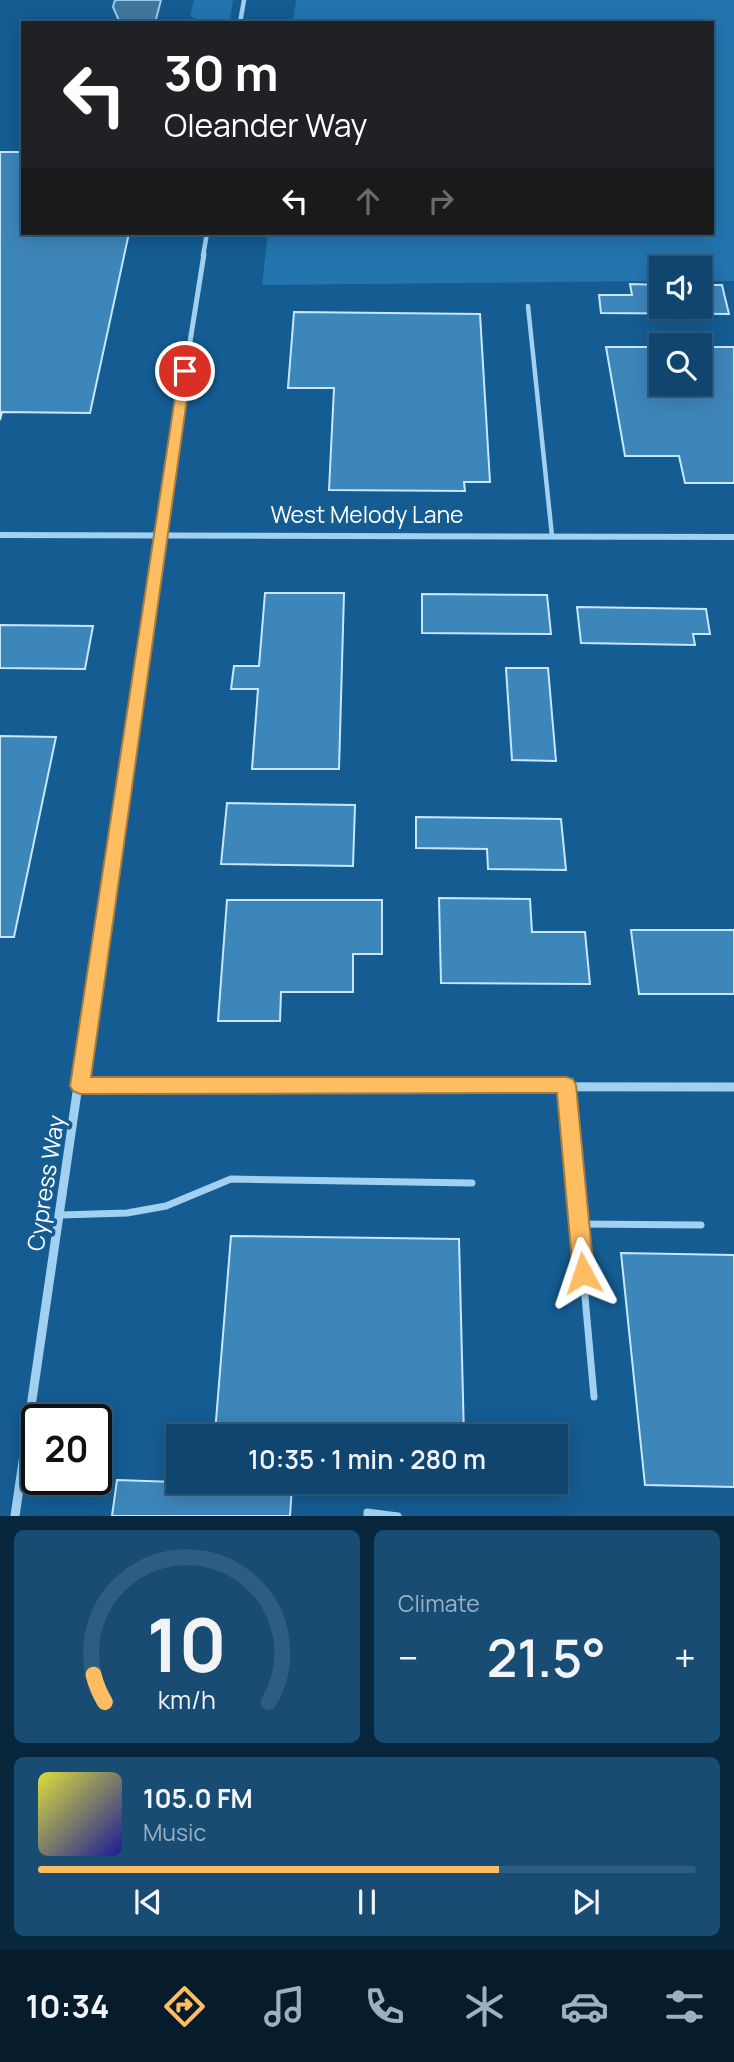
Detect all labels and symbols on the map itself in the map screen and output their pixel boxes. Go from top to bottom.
pin [155,341,215,401]
street label: West Melody Lane [270,498,464,530]
street label: Cypress Way [18,1113,72,1253]
position arrow [546,1236,620,1310]
speed limit sign: 20 [21,1404,112,1495]

